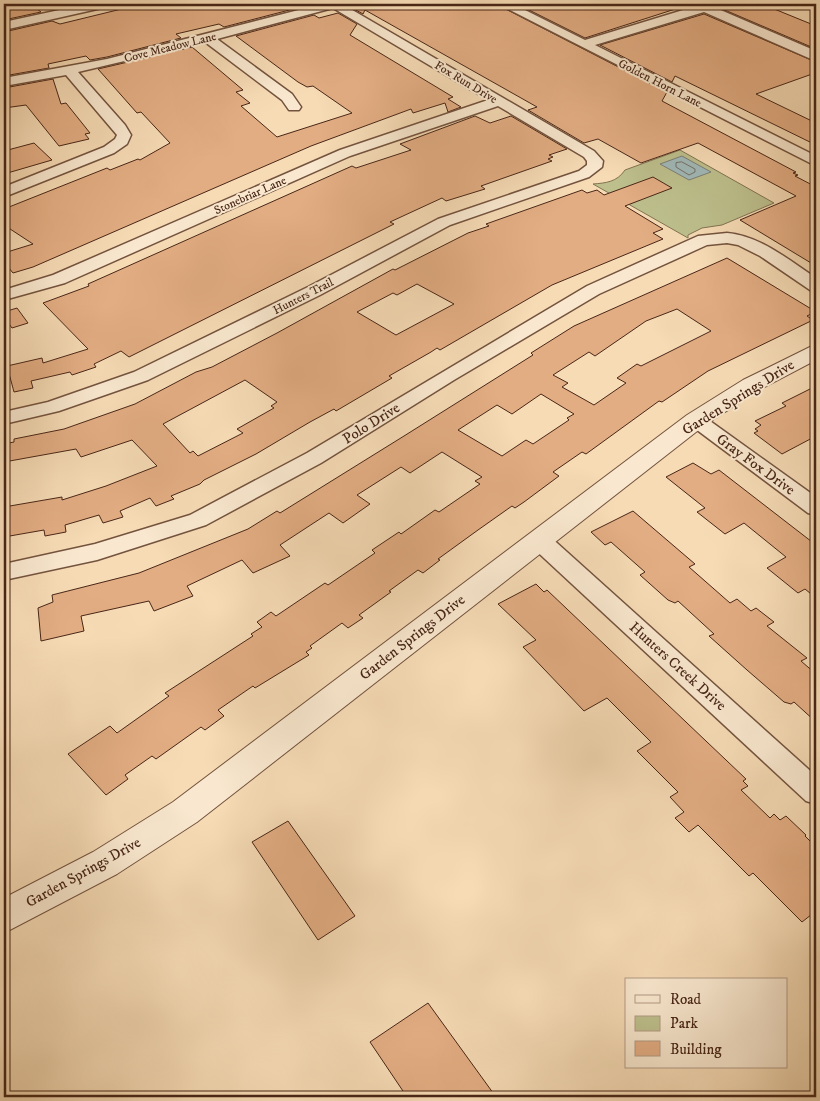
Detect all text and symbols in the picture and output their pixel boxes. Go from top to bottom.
street label: Cove Meadow Lane [122,29,218,66]
street label: Golden Horn Lane [616,56,704,111]
street label: Fox Run Drive [432,58,500,107]
street label: Stonebriar Lane [212,173,289,218]
street label: Hunters Trail [270,275,336,318]
street label: Garden Springs Drive [679,355,798,440]
street label: Polo Drive [339,398,403,448]
street label: Gray Fox Drive [713,429,799,499]
street label: Garden Springs Drive [356,590,469,684]
street label: Hunters Creek Drive [625,618,730,715]
street label: Garden Springs Drive [22,833,144,912]
legend [625,978,788,1068]
text: Road [670,990,702,1009]
text: Park [670,1014,699,1033]
text: Building [670,1040,722,1059]

